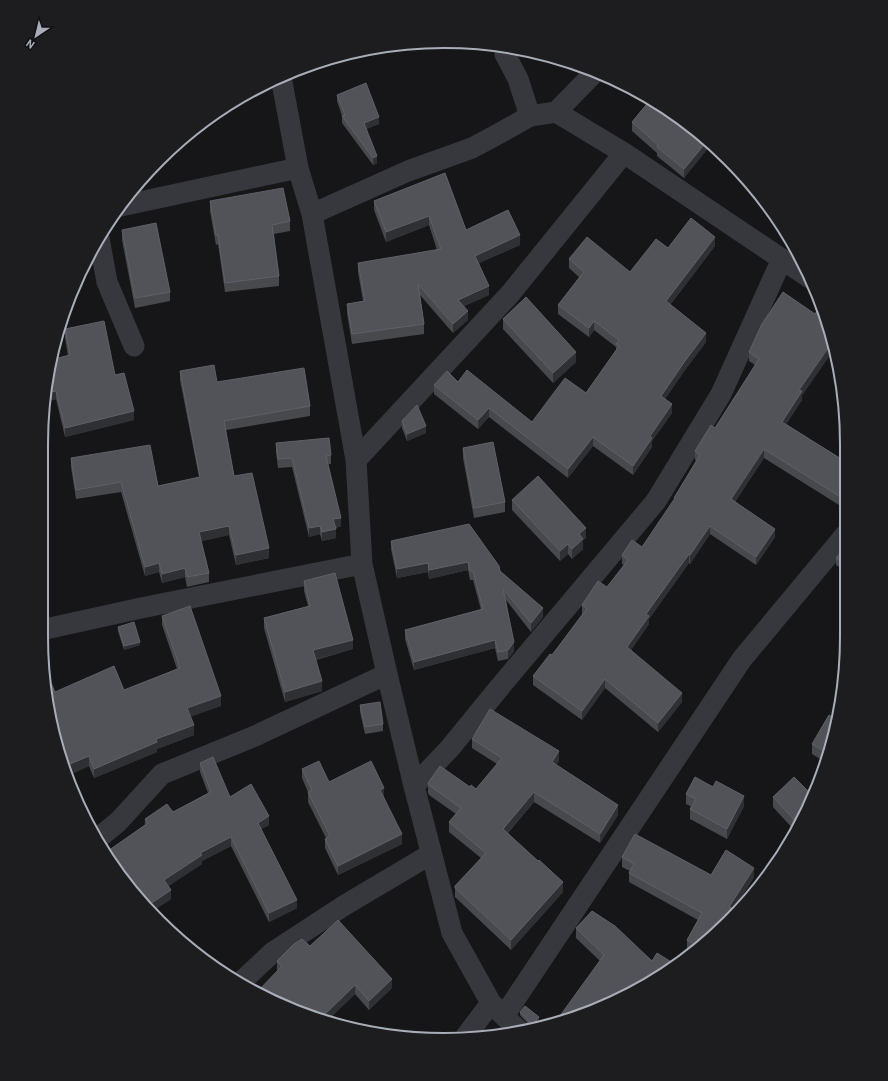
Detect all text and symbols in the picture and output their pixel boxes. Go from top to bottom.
north arrow [16,16,56,56]
text: N [23,37,37,52]

